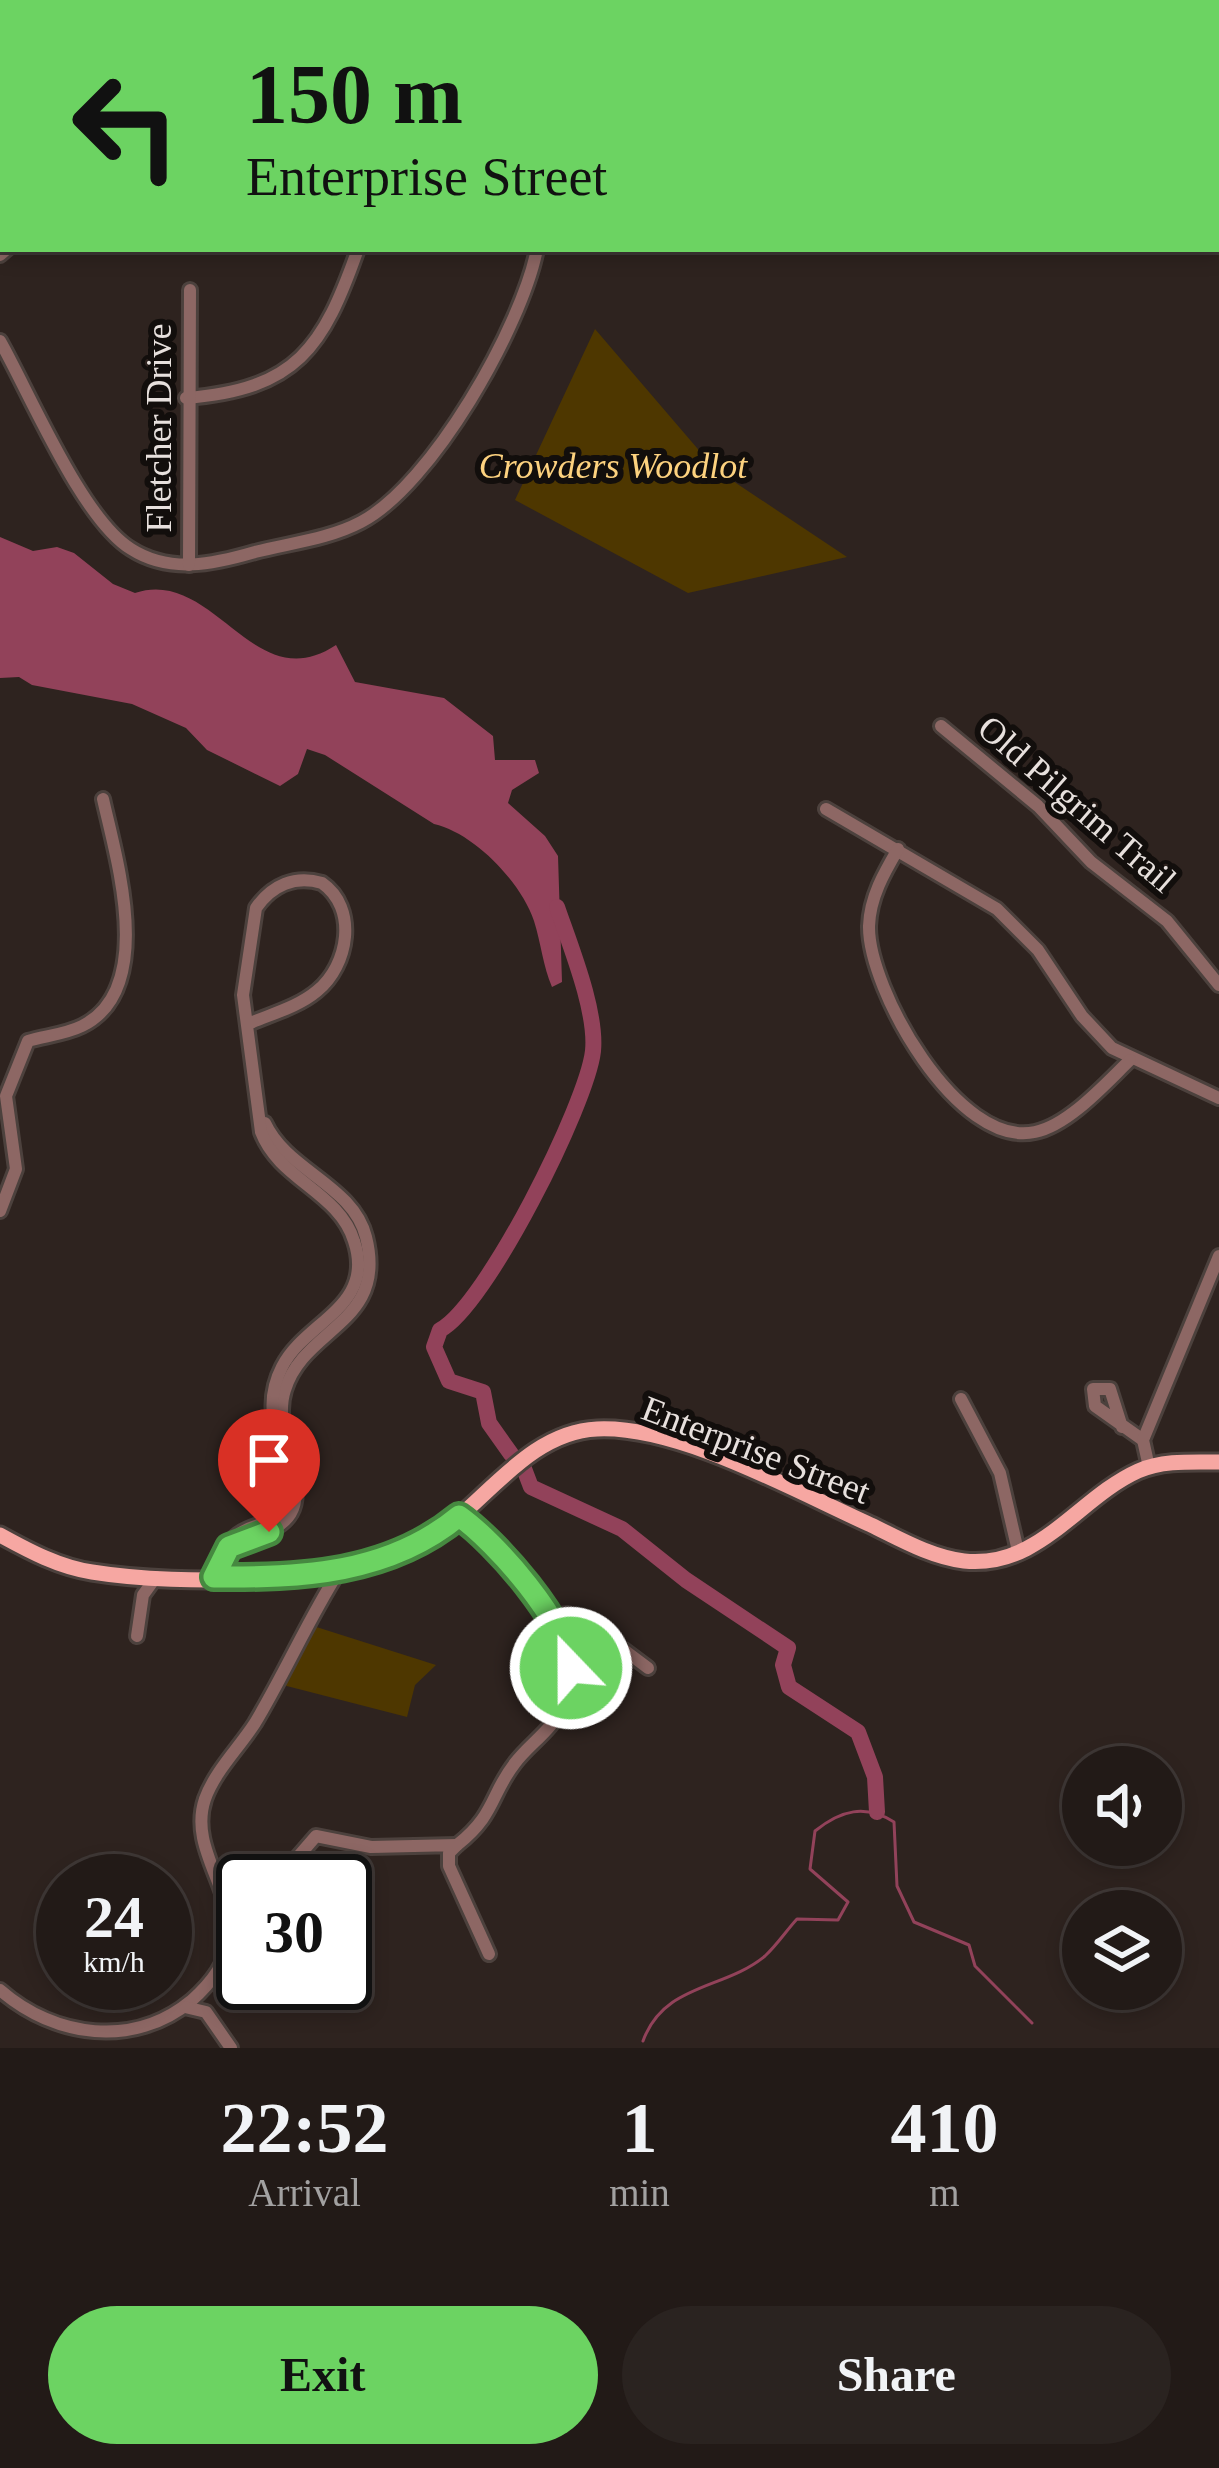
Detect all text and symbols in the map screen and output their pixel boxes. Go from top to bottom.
icon: left [48,48,204,204]
text: 150 m [246,48,463,141]
text: Enterprise Street [246,147,607,207]
street label: Fletcher Drive [139,324,179,532]
park label: Crowders Woodlot [479,446,748,486]
street label: Old Pilgrim Trail [970,708,1184,900]
street label: Enterprise Street [636,1388,876,1512]
pin [218,1409,320,1532]
icon: arrive [236,1427,302,1493]
position arrow [508,1605,634,1731]
map controls [1062,1746,1182,2010]
button: sound [1062,1746,1182,1866]
speed limit sign: 30 [216,1854,372,2010]
text: 24 [84,1884,144,1950]
button: layers [1062,1890,1182,2010]
text: km/h [83,1945,145,1978]
text: 22:52 [221,2088,389,2168]
text: 1 [621,2088,657,2168]
text: 410 [890,2088,998,2168]
text: Arrival [248,2171,361,2214]
text: min [609,2171,670,2214]
text: m [929,2171,960,2214]
button: Exit [48,2306,598,2444]
button: Share [622,2306,1171,2444]

